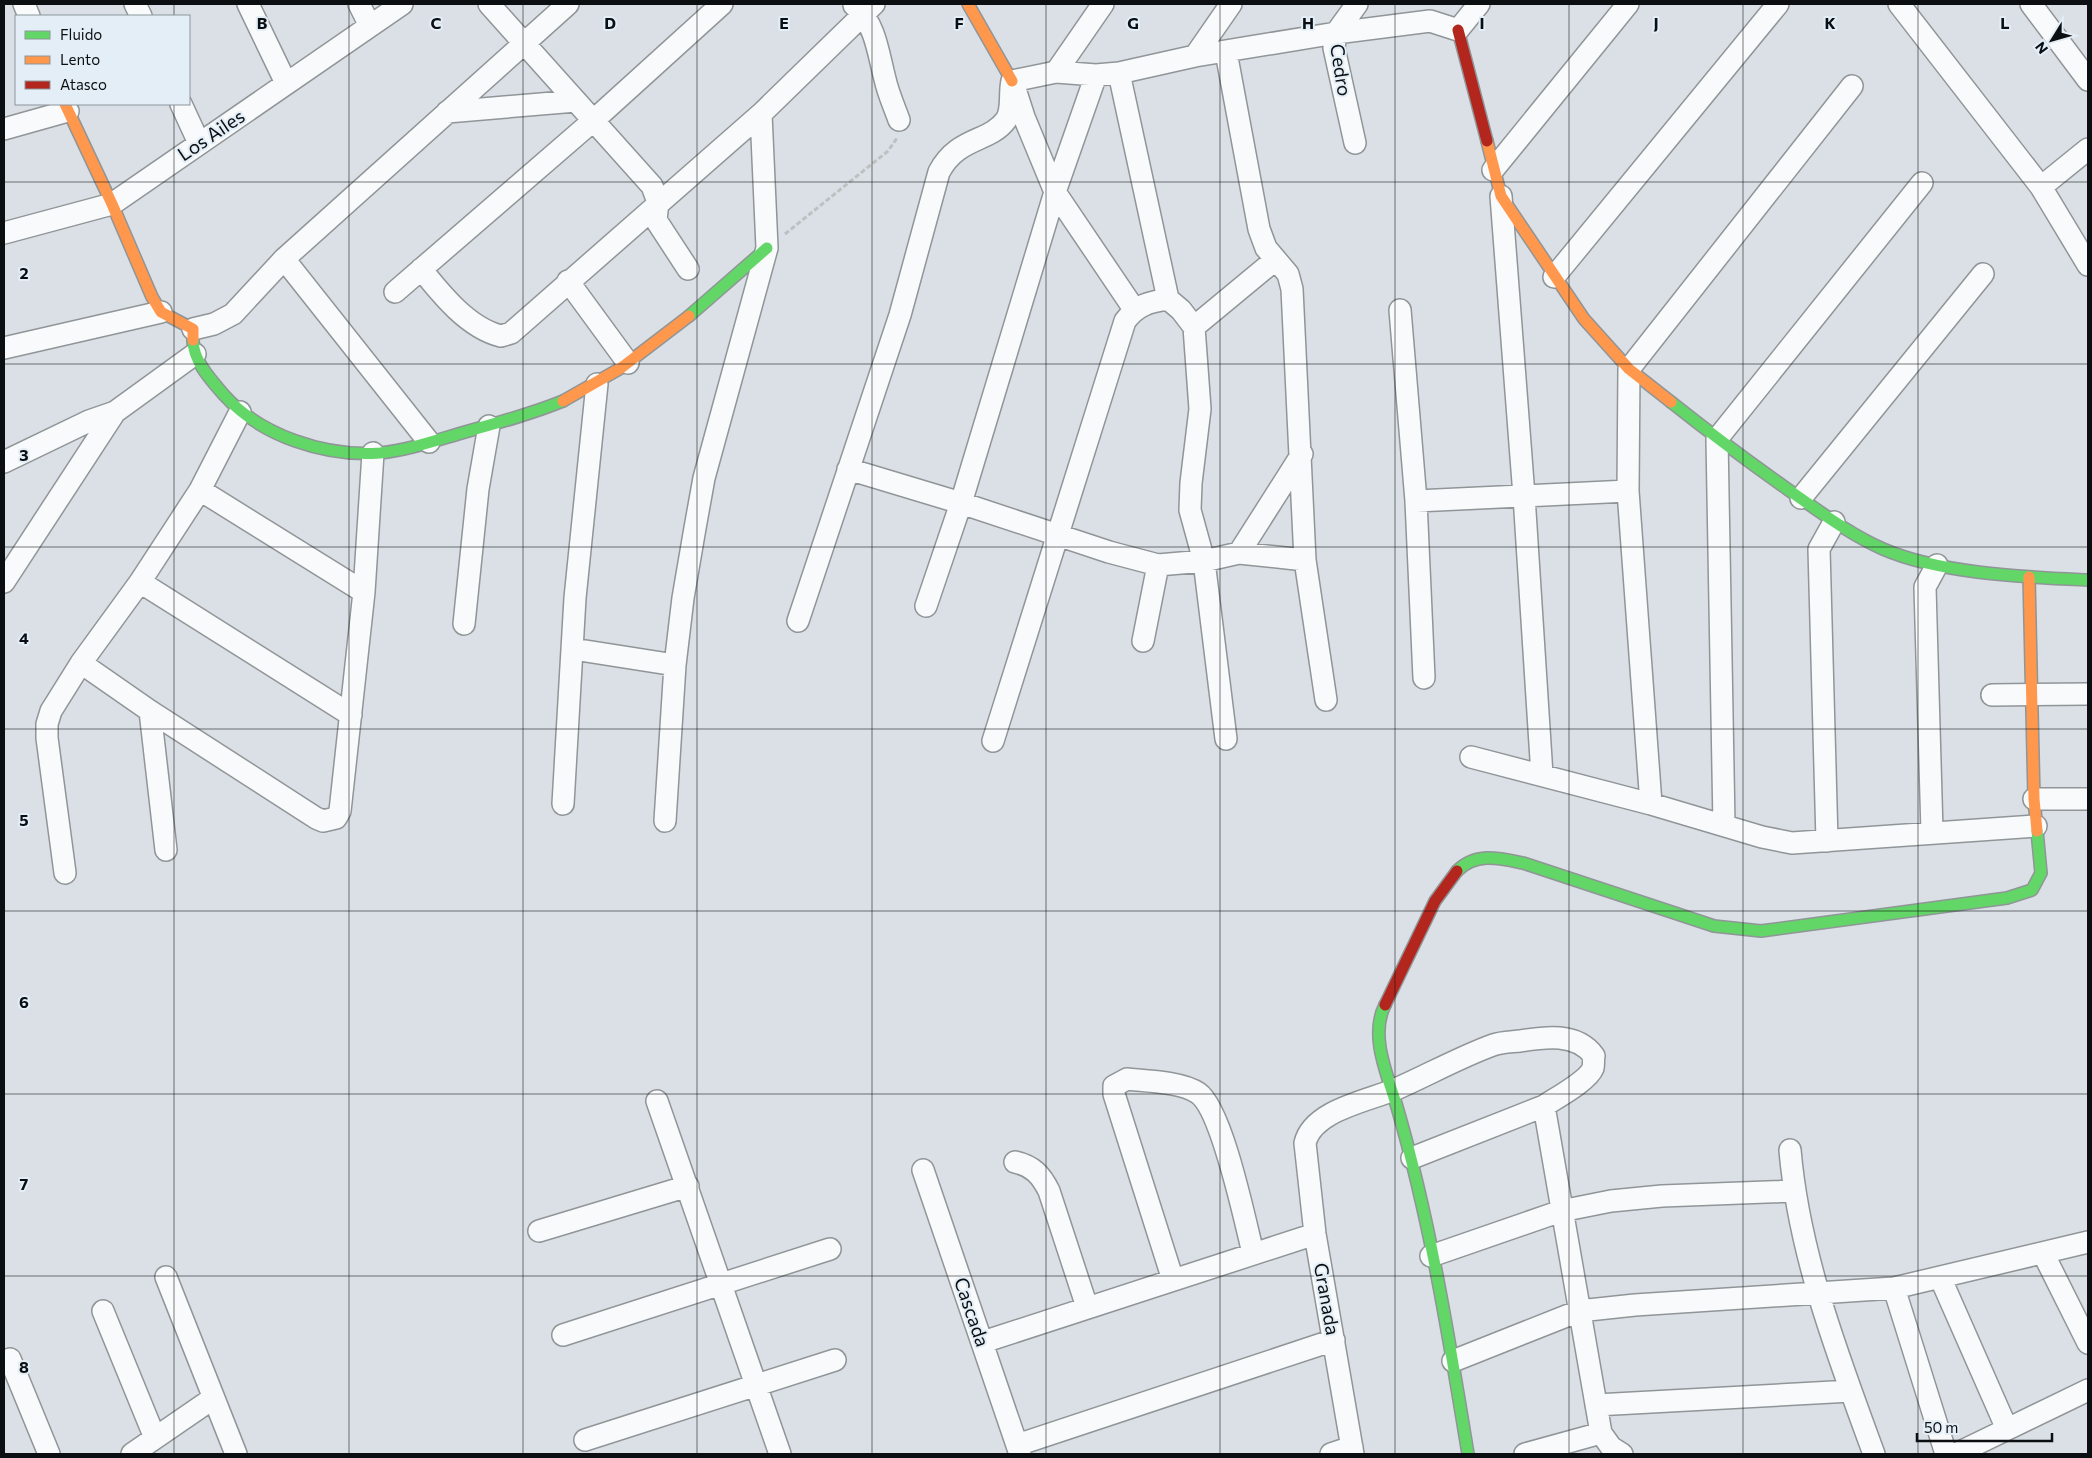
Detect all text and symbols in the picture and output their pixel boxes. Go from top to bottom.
text: B [257,13,268,32]
text: C [431,13,442,32]
text: D [604,13,616,32]
text: E [779,13,789,32]
text: F [954,13,964,32]
text: G [1127,13,1139,32]
text: H [1302,13,1314,32]
text: I [1479,13,1485,32]
text: J [1653,13,1659,32]
text: K [1824,13,1836,32]
text: L [2000,13,2010,32]
legend [15,15,190,105]
north arrow [2027,15,2077,65]
text: Fluido [60,25,102,43]
text: N [2031,39,2051,57]
street label: Cedro [1326,42,1357,98]
text: Lento [60,50,100,68]
text: Atasco [60,75,107,93]
street label: Los Ailes [173,104,249,165]
text: 2 [19,263,29,282]
text: 3 [19,445,29,464]
text: 4 [19,628,29,647]
text: 5 [19,810,29,829]
text: 6 [19,992,29,1011]
text: 7 [20,1174,29,1193]
street label: Granada [1310,1261,1345,1337]
street label: Cascada [950,1274,995,1350]
text: 8 [19,1357,29,1376]
scale bar [1917,1410,2052,1442]
text: 50 m [1924,1418,1958,1436]

